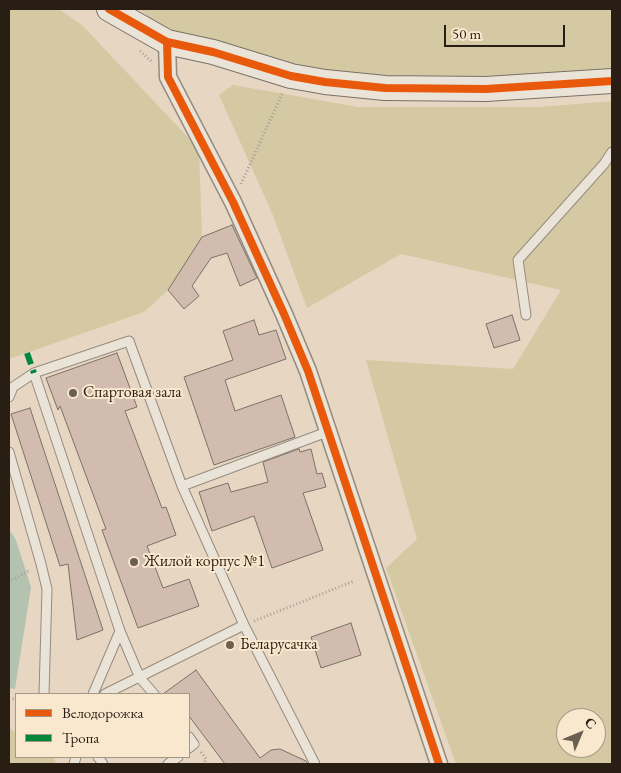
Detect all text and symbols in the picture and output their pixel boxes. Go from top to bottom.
scale bar [446,15,567,47]
text: 50 m [452,24,481,43]
place label: Спартовая зала [83,383,182,403]
marker: Спартовая зала [67,387,79,399]
place label: Жилой корпус №1 [144,552,265,572]
marker: Жилой корпус №1 [128,556,140,568]
place label: Беларусачка [240,635,318,655]
marker: Беларусачка [224,639,236,651]
legend [15,693,190,758]
text: Велодорожка [62,703,143,722]
north arrow [556,708,606,758]
text: С [581,713,601,733]
text: Тропа [62,728,99,747]

